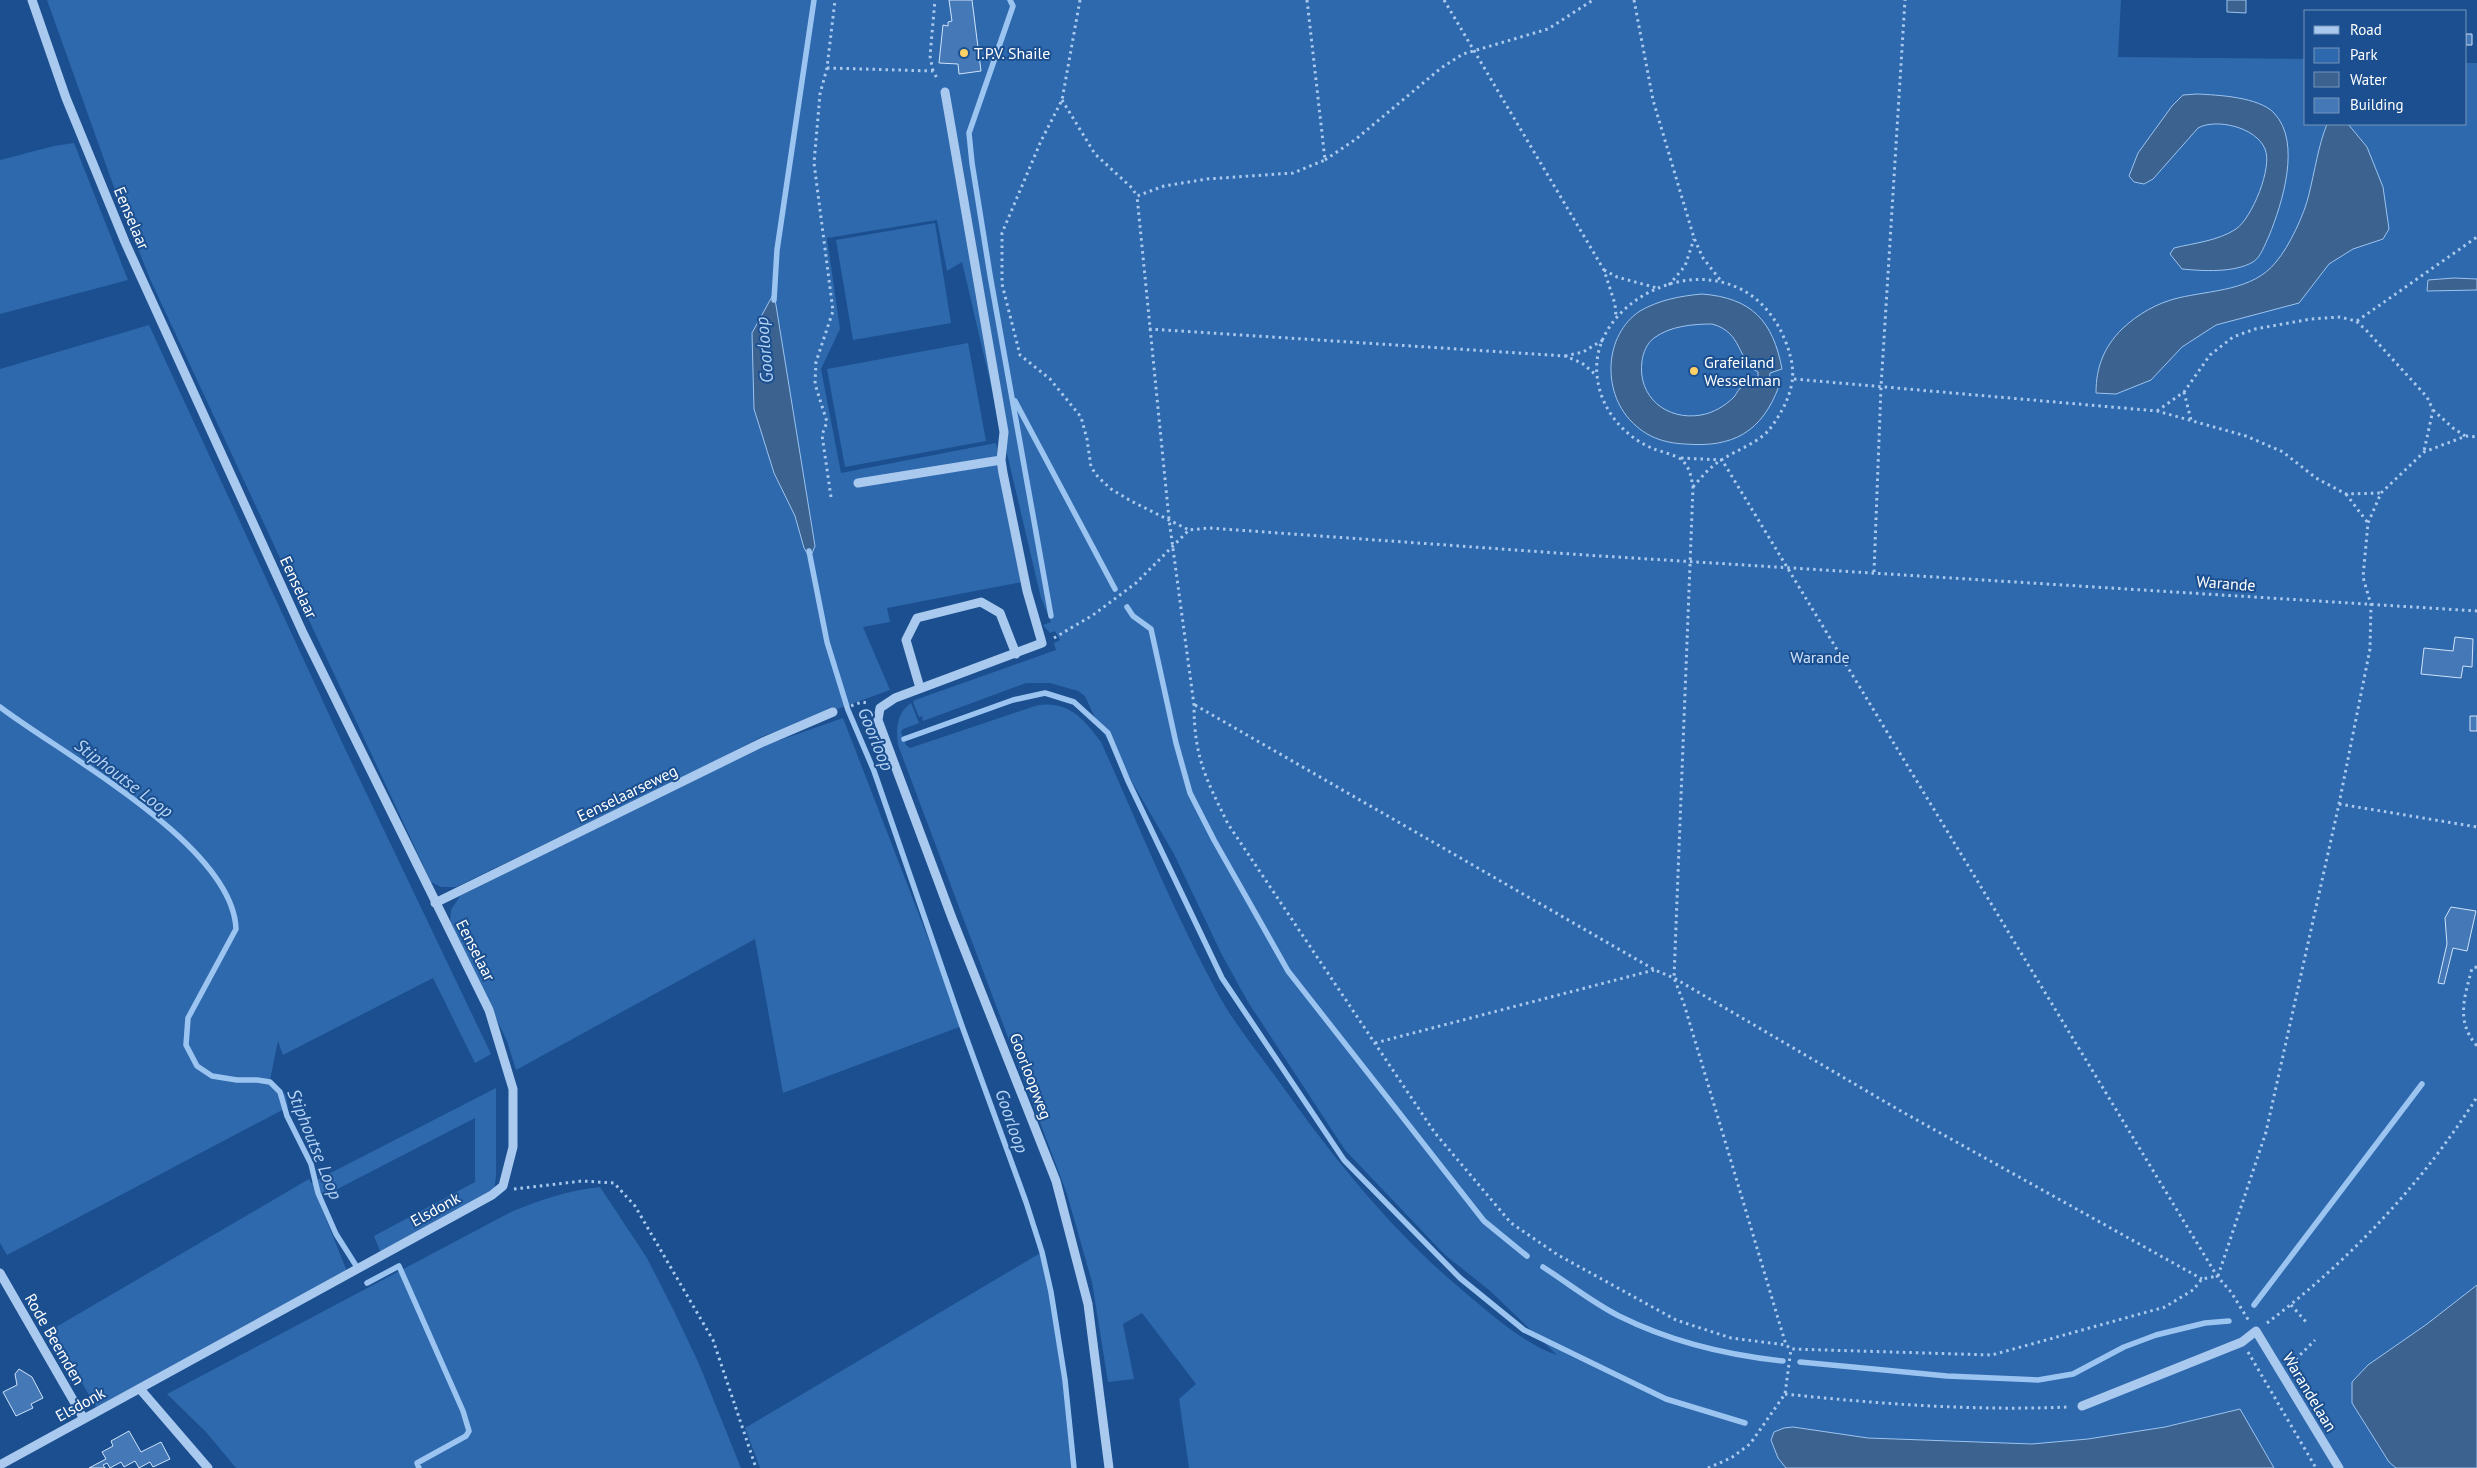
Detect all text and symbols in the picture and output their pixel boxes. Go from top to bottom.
legend [2304,10,2467,125]
text: Road [2350,20,2382,39]
place label: T.P.V. Shaile [974,43,1050,63]
text: Park [2350,45,2378,64]
marker: T.P.V. Shaile [958,47,970,59]
text: Water [2350,70,2387,89]
text: Building [2350,95,2404,114]
street label: Eenselaar [110,184,154,253]
water label: Goorloop [750,316,778,384]
place label: Grafeiland Wesselman [1704,352,1781,390]
marker: Grafeiland Wesselman [1688,365,1700,377]
street label: Eenselaar [276,553,322,622]
street label: Warande [2196,571,2256,595]
park label: Warande [1790,647,1850,667]
water label: Goorloop [853,704,899,774]
water label: Stiphoutse Loop [70,733,178,823]
street label: Eenselaarseweg [574,760,680,826]
street label: Eenselaar [452,916,500,985]
street label: Goorloopweg [1006,1030,1056,1122]
water label: Stiphoutse Loop [282,1085,348,1203]
water label: Goorloop [991,1086,1033,1156]
street label: Elsdonk [407,1187,464,1231]
street label: Rode Beemden [21,1290,89,1388]
street label: Warandelaan [2279,1349,2341,1435]
street label: Elsdonk [52,1382,109,1426]

